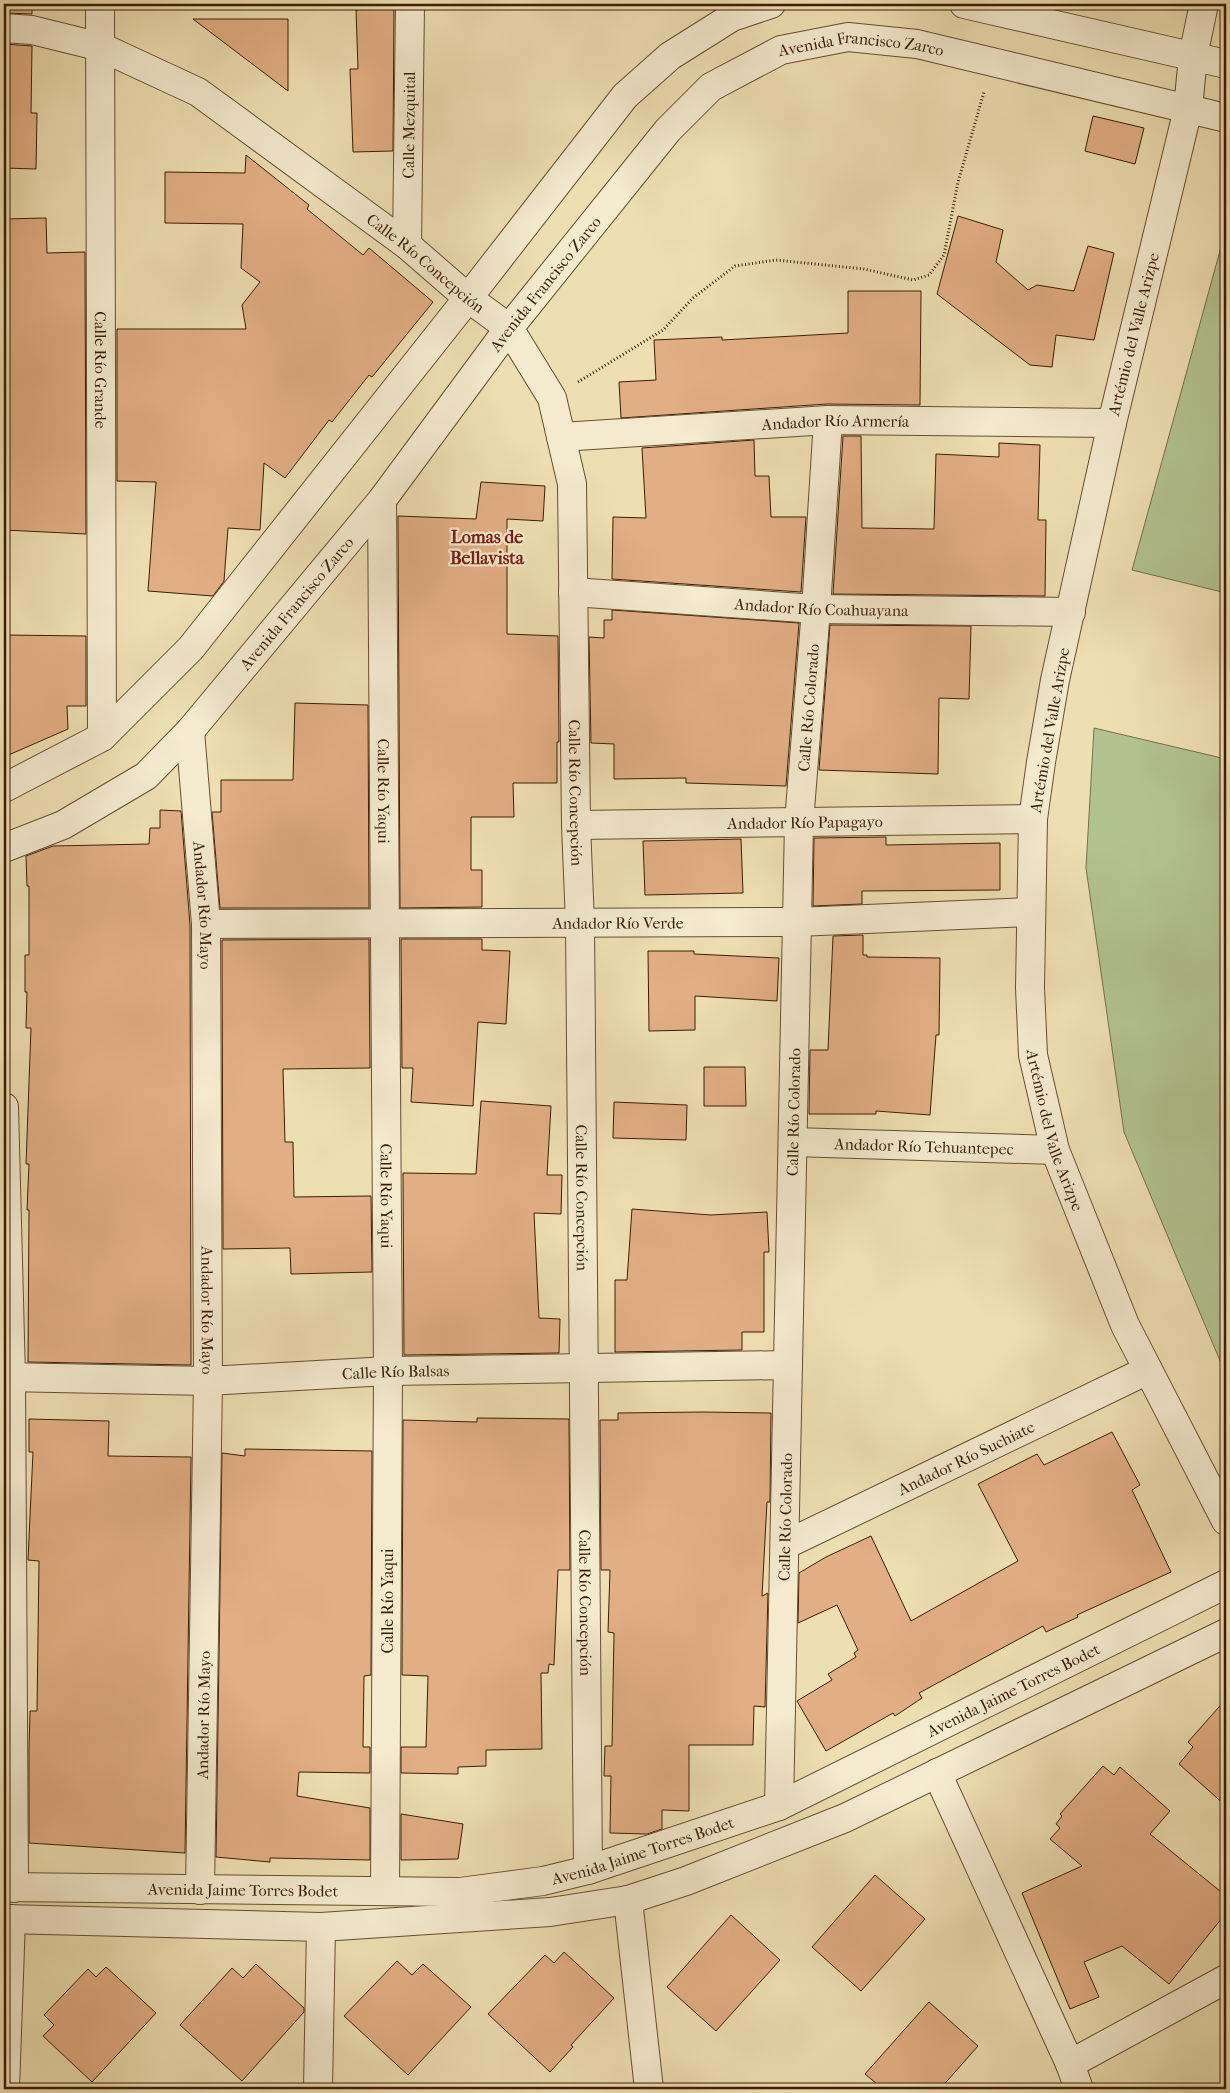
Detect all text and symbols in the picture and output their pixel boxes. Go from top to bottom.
street label: Avenida Francisco Zarco [776,28,946,60]
street label: Calle Mezquital [399,71,419,179]
street label: Calle Río Concepción [363,210,489,317]
street label: Avenida Francisco Zarco [485,212,605,356]
street label: Artémio del Valle Arizpe [1104,251,1163,419]
street label: Calle Río Grande [91,311,110,429]
street label: Andador Río Armería [760,411,910,434]
district label: Lomas de Bellavista [450,527,525,569]
street label: Avenida Francisco Zarco [235,533,358,675]
street label: Andador Río Coahuayana [733,594,909,620]
street label: Calle Río Colorado [794,643,823,772]
street label: Artémio del Valle Arizpe [1025,646,1073,815]
street label: Calle Río Concepción [565,719,587,867]
street label: Calle Río Yaqui [374,738,393,844]
street label: Andador Río Papagayo [726,812,883,833]
street label: Andador Río Mayo [189,840,215,970]
street label: Andador Río Verde [551,913,684,933]
street label: Calle Río Colorado [783,1048,804,1176]
street label: Artémio del Valle Arizpe [1023,1048,1087,1214]
street label: Calle Río Concepción [572,1124,592,1272]
street label: Andador Río Tehuantepec [833,1134,1014,1159]
street label: Calle Río Yaqui [376,1143,396,1249]
street label: Andador Río Mayo [197,1245,217,1375]
street label: Calle Río Balsas [341,1361,450,1384]
street label: Andador Río Suchiate [894,1417,1038,1500]
street label: Calle Río Colorado [775,1453,796,1581]
street label: Calle Río Concepción [575,1529,595,1677]
street label: Calle Río Yaqui [378,1548,397,1654]
street label: Avenida Jaime Torres Bodet [923,1639,1103,1741]
street label: Andador Río Mayo [193,1651,214,1780]
street label: Avenida Jaime Torres Bodet [549,1813,737,1889]
street label: Avenida Jaime Torres Bodet [147,1880,339,1901]

